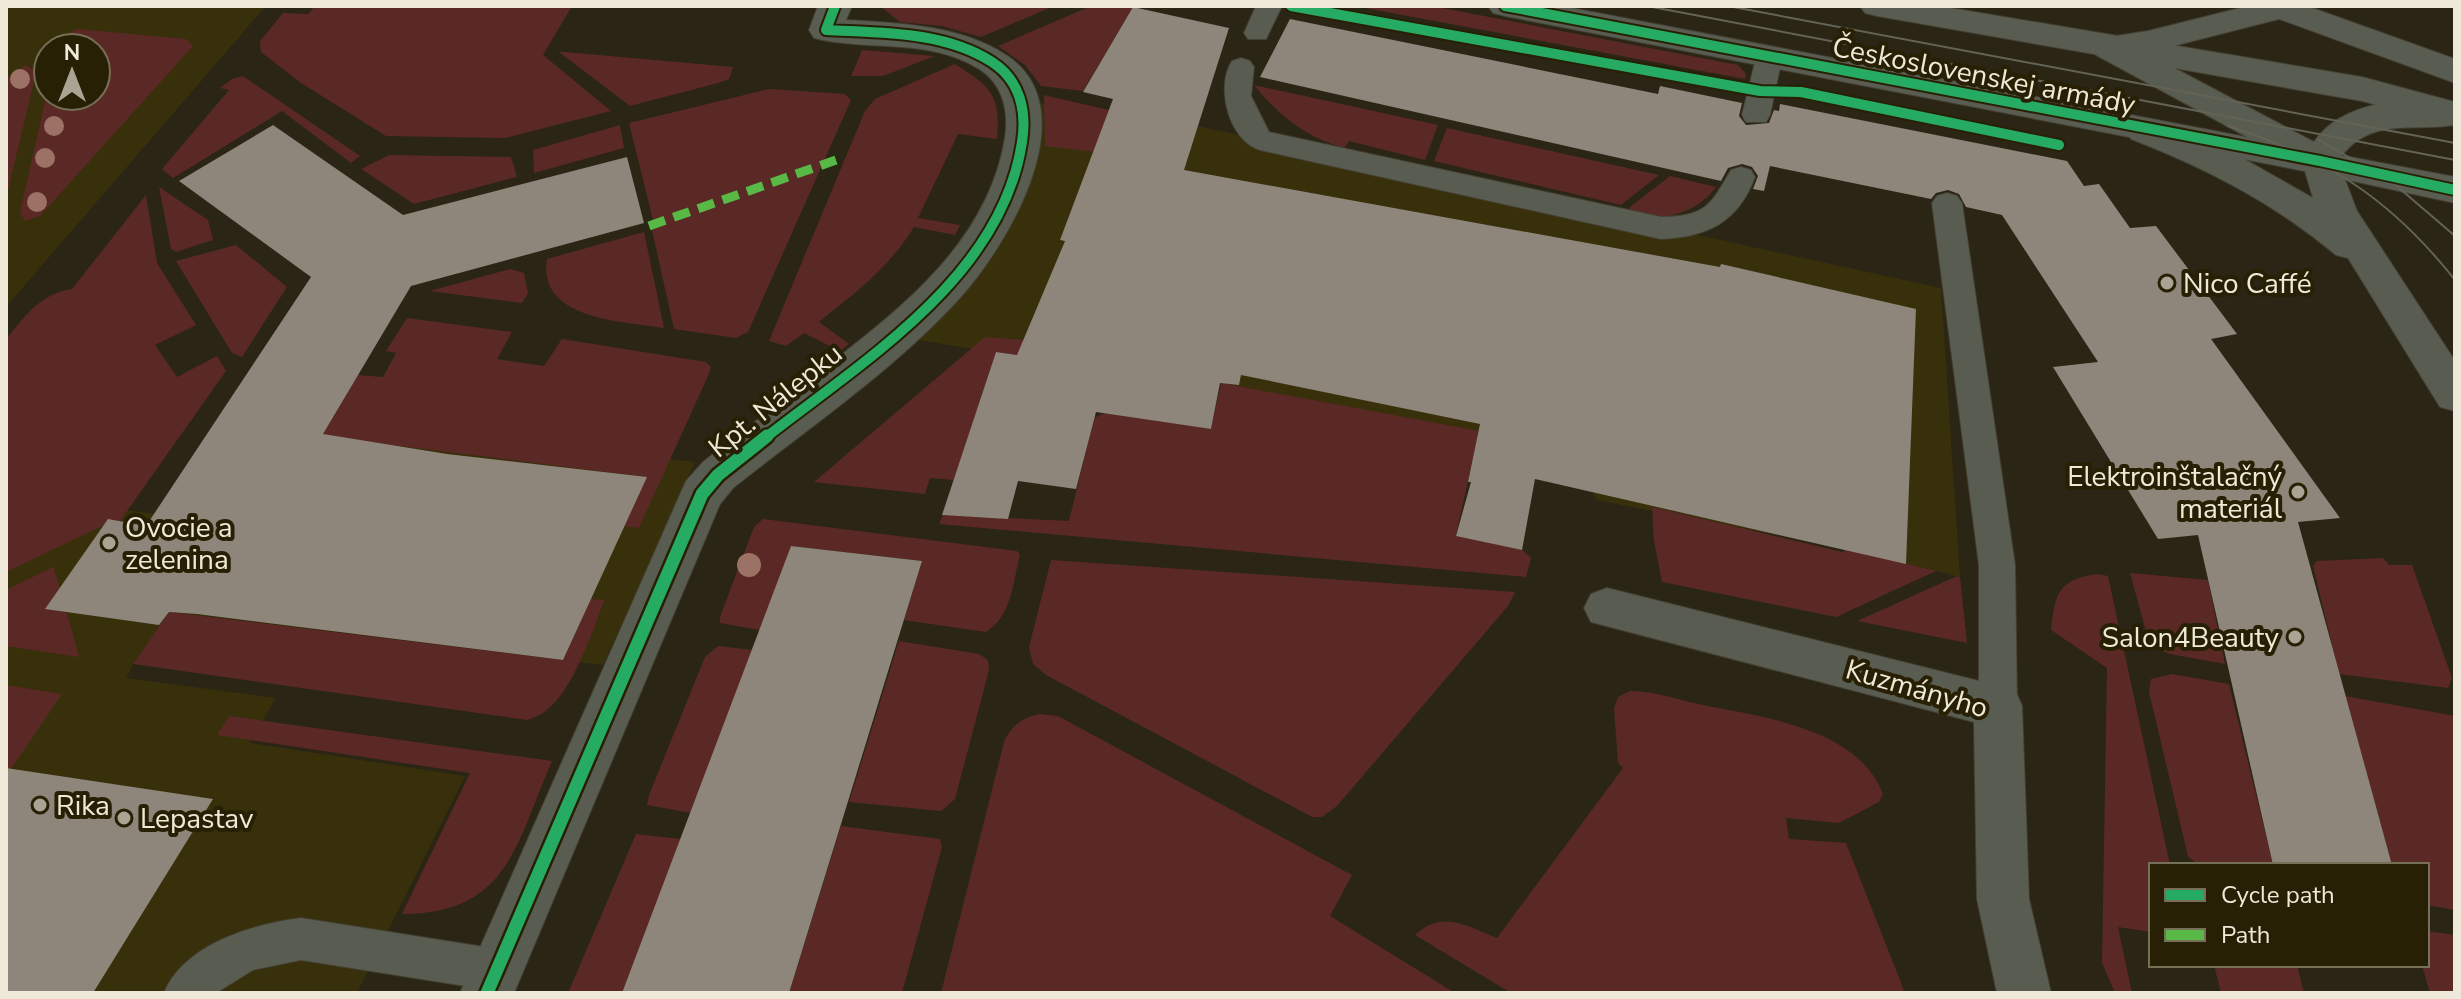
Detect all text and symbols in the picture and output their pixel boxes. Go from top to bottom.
street label: Československej armády [1829,28,2139,124]
north arrow [32,32,112,112]
text: N [64,38,80,68]
place label: Nico Caffé [2183,265,2312,303]
marker: Nico Caffé [2158,274,2176,292]
street label: Kpt. Nálepku [701,335,851,467]
place label: Elektroinštalačný materiál [2067,458,2283,528]
marker: Elektroinštalačný materiál [2289,483,2307,501]
place label: Ovocie a zelenina [125,509,233,579]
marker: Ovocie a zelenina [100,534,118,552]
place label: Salon4Beauty [2102,619,2280,657]
marker: Salon4Beauty [2286,628,2304,646]
street label: Kuzmányho [1841,651,1992,727]
place label: Rika [56,787,110,825]
marker: Rika [31,796,49,814]
place label: Lepastav [140,800,254,838]
marker: Lepastav [115,809,133,827]
legend [2149,863,2429,967]
text: Cycle path [2221,879,2335,911]
text: Path [2221,919,2270,951]

